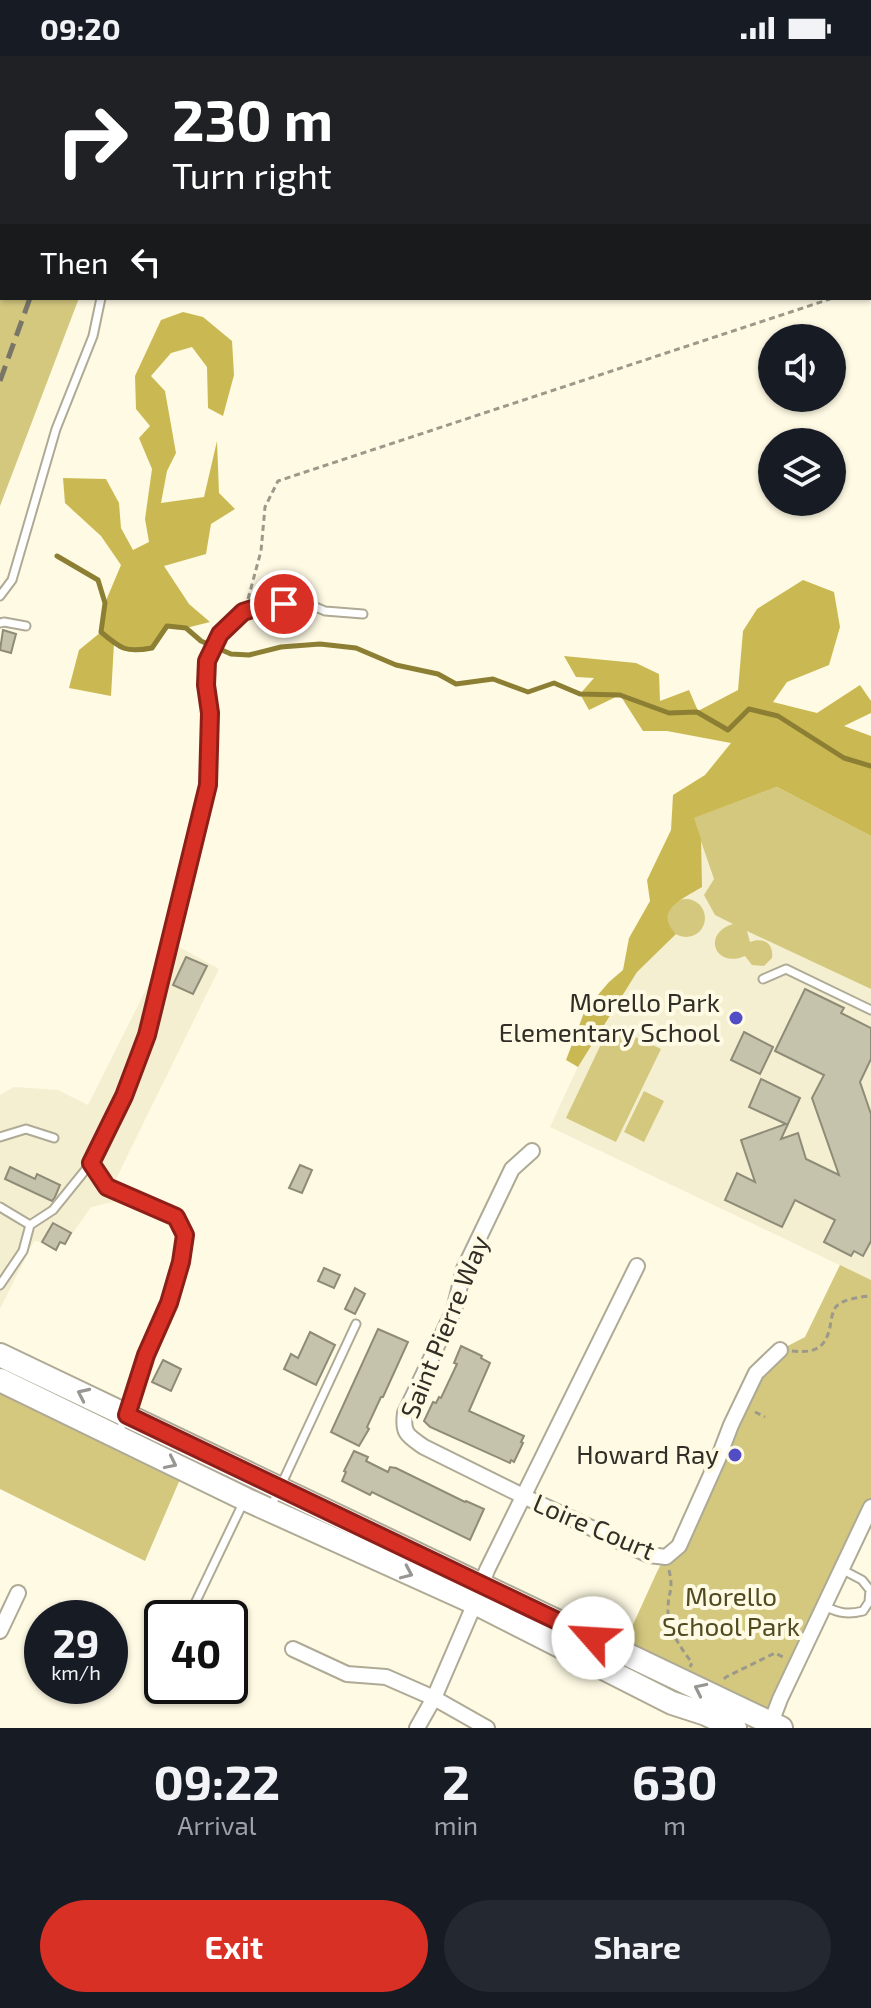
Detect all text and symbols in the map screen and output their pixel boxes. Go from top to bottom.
text: 09:20 [40,10,121,46]
text: 230 m [172,85,333,152]
icon: right [40,88,144,192]
text: Turn right [172,153,332,196]
icon: left [124,240,168,284]
text: Then [40,244,108,280]
map controls [758,324,846,516]
button: sound [758,324,846,412]
button: layers [758,428,846,516]
pin [250,570,318,638]
icon: arrive [262,582,306,626]
place label: Morello Park Elementary School [499,986,720,1047]
marker: Morello Park Elementary School [727,1009,745,1027]
street label: Saint Pierre Way [393,1230,494,1422]
one-way arrow [76,1388,91,1404]
place label: Howard Ray [576,1438,719,1469]
marker: Howard Ray [726,1446,744,1464]
one-way arrow [163,1453,177,1469]
street label: Loire Court [529,1486,660,1565]
one-way arrow [398,1563,413,1579]
park label: Morello School Park [662,1580,800,1641]
position arrow [551,1596,635,1680]
speed limit sign: 40 [144,1600,248,1704]
text: 29 [53,1618,99,1666]
text: km/h [51,1660,101,1684]
one-way arrow [694,1684,709,1699]
text: 09:22 [154,1752,280,1810]
text: 2 [442,1752,470,1810]
text: 630 [632,1752,717,1810]
text: Arrival [177,1809,256,1840]
text: min [434,1809,478,1840]
text: m [663,1809,686,1840]
button: Exit [40,1900,428,1992]
button: Share [444,1900,831,1992]

